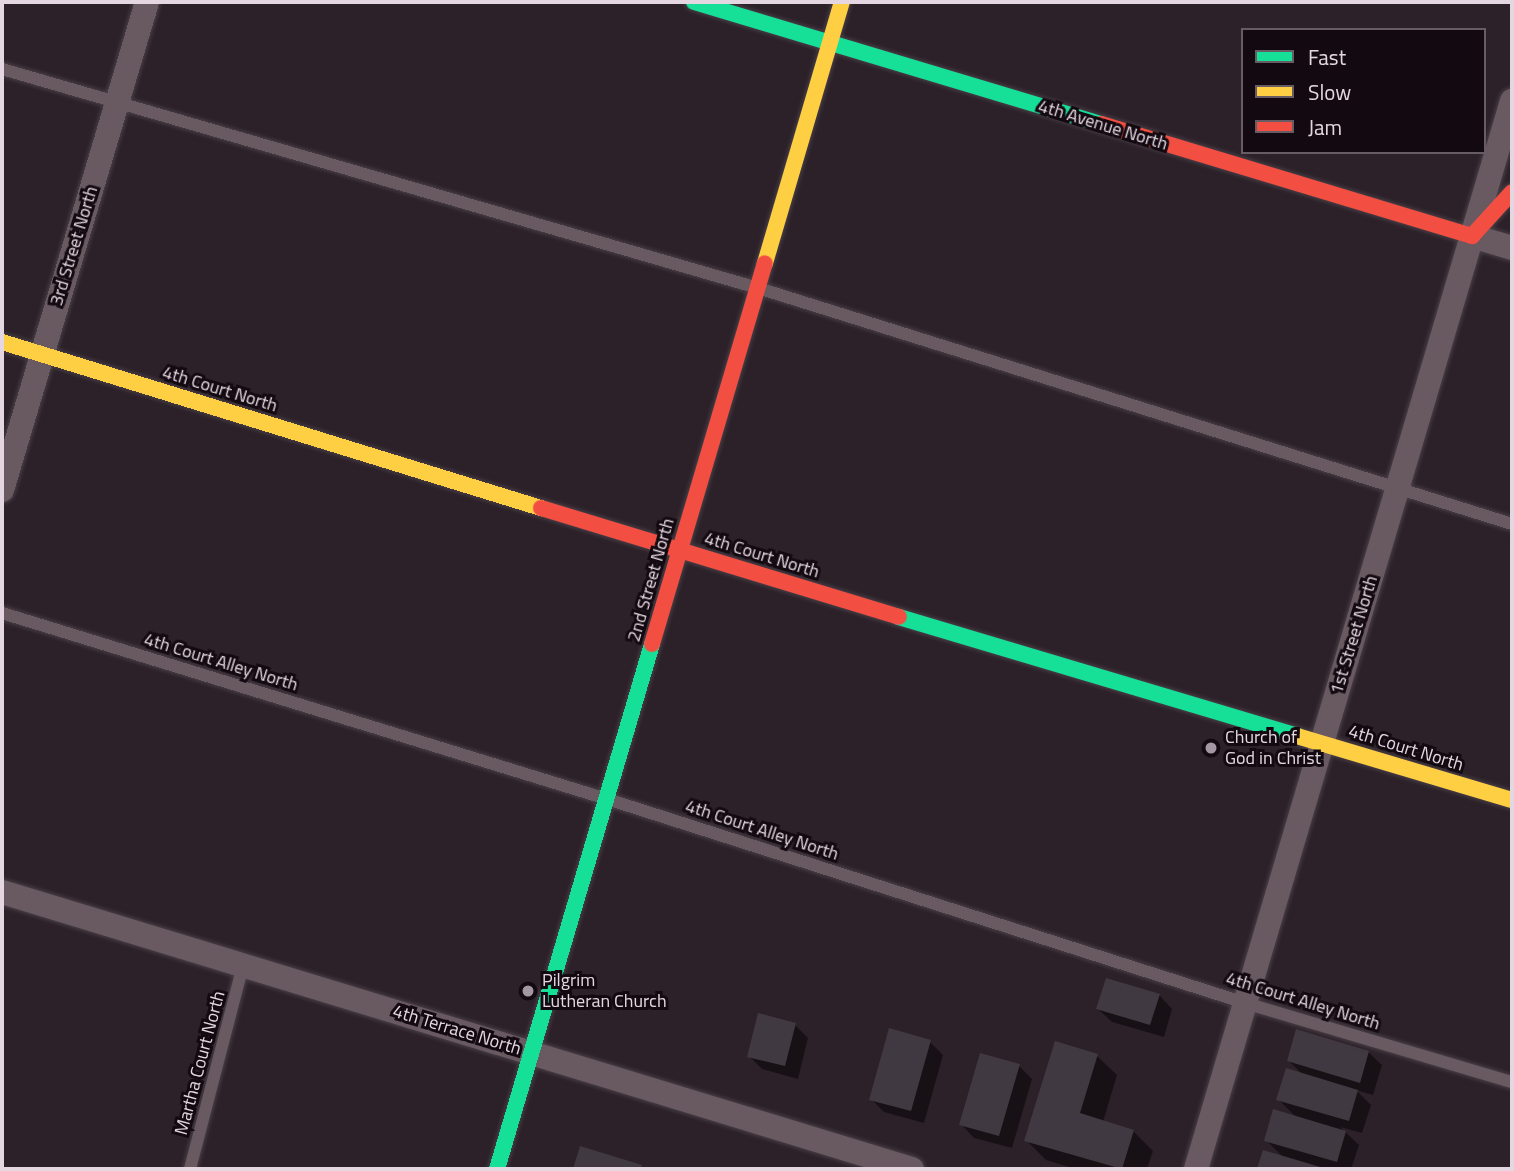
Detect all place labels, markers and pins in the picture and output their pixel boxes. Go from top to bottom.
place label: Church of God in Christ [1225,727,1321,770]
marker: Church of God in Christ [1203,740,1219,756]
place label: Pilgrim Lutheran Church [542,970,667,1012]
marker: Pilgrim Lutheran Church [520,983,536,999]

